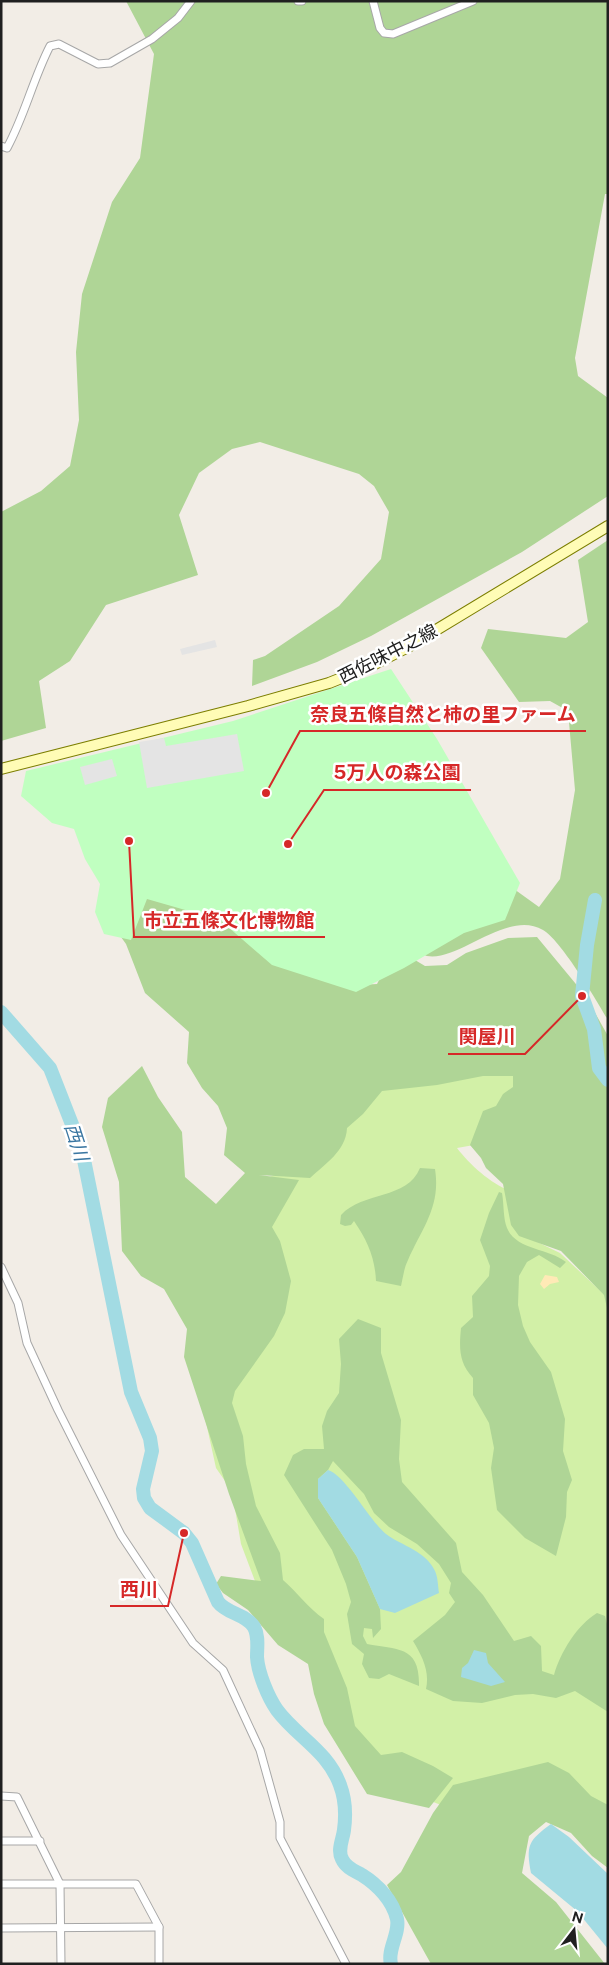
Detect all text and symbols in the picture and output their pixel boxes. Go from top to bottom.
street label: 西佐味中之線 [335,620,441,687]
callout: 奈良五條自然と柿の里ファーム [300,697,586,731]
text: 奈良五條自然と柿の里ファーム [310,703,576,725]
callout: 5万人の森公園 [324,756,471,790]
text: 5万人の森公園 [334,761,460,783]
callout: 市立五條文化博物館 [134,903,325,937]
text: 市立五條文化博物館 [143,909,315,931]
callout: 関屋川 [448,1020,525,1054]
text: 関屋川 [458,1025,516,1047]
water label: 西川 [61,1121,94,1165]
callout: 西川 [110,1572,168,1606]
text: 西川 [120,1578,158,1600]
north arrow [549,1905,599,1955]
text: N [570,1908,585,1927]

